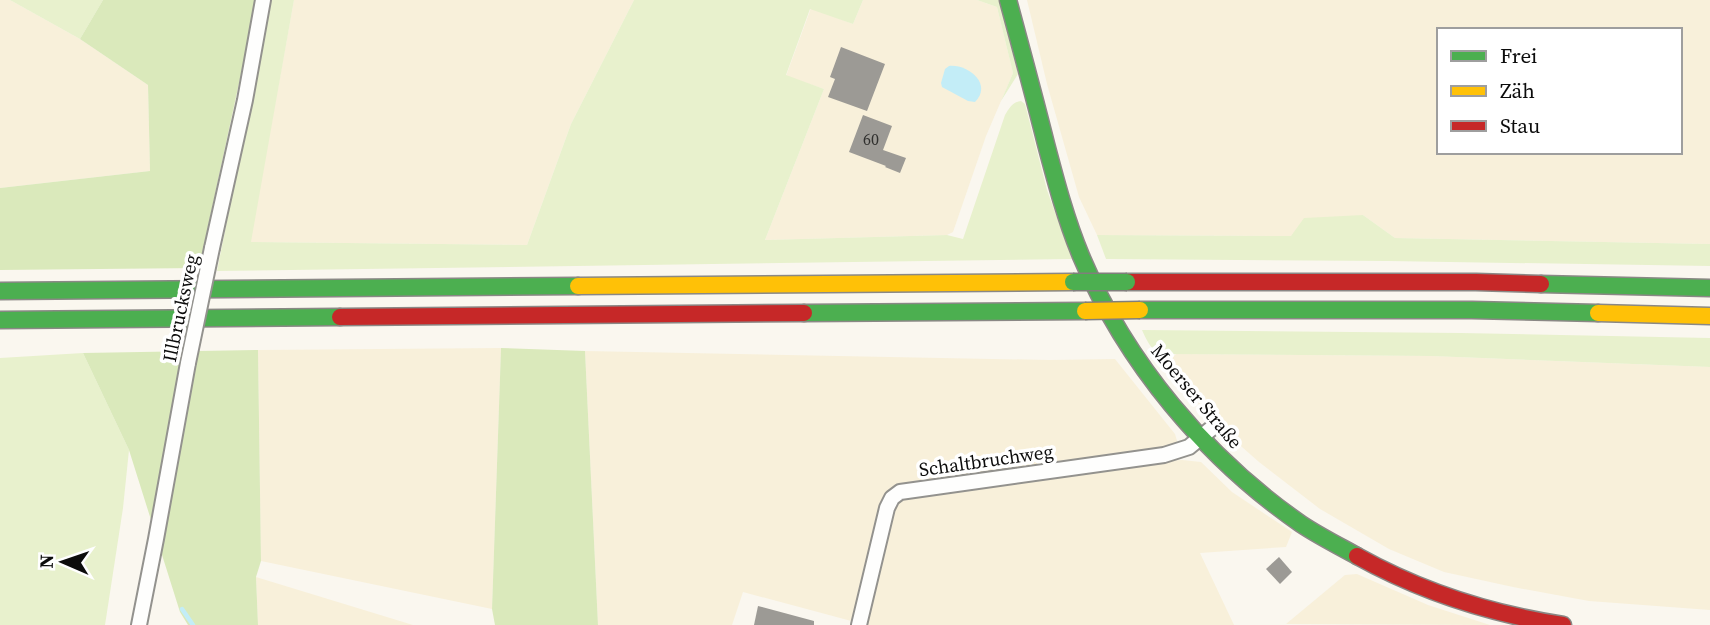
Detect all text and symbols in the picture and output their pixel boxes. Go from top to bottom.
legend [1437,28,1682,154]
text: Frei [1500,41,1537,70]
text: Zäh [1500,76,1535,105]
text: Stau [1500,111,1540,140]
house number: 60 [863,128,879,150]
street label: Illbrucksweg [156,252,204,364]
street label: Moerser Straße [1145,338,1249,454]
street label: Schaltbruchweg [917,438,1055,482]
north arrow [28,527,98,597]
text: N [33,554,59,569]

